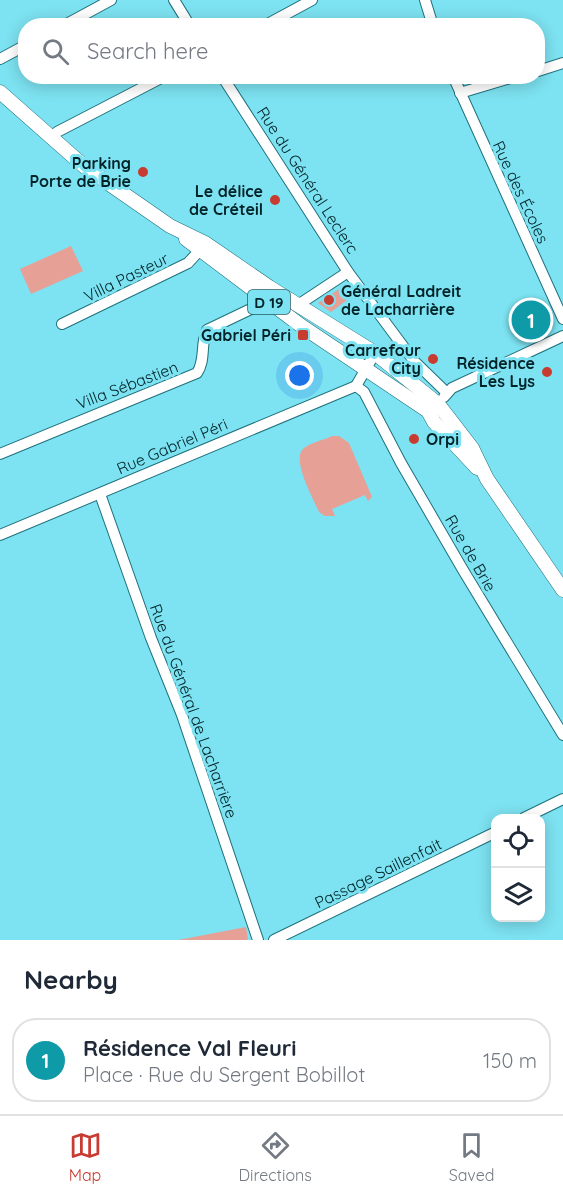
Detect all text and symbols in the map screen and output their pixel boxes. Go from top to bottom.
search box [18,18,545,84]
icon: search [39,35,72,68]
text: Search here [87,37,208,65]
street label: Rue du Général Leclerc [253,103,363,257]
street label: Rue des Écoles [489,138,553,246]
place label: Parking Porte de Brie [30,153,131,191]
marker: Parking Porte de Brie [136,165,150,179]
place label: Le délice de Créteil [189,181,263,219]
marker: Le délice de Créteil [268,193,282,207]
street label: Villa Pasteur [80,248,172,306]
place label: Général Ladreit de Lacharrière [341,281,462,319]
road number: D 19 [248,290,290,314]
marker: Général Ladreit de Lacharrière [322,293,336,307]
pin: 1 [512,298,550,342]
place label: Gabriel Péri [201,325,291,345]
marker: Gabriel Péri [296,328,310,342]
place label: Carrefour City [345,340,421,378]
marker: Carrefour City [426,352,440,366]
place label: Résidence Les Lys [456,353,535,391]
street label: Villa Sébastien [73,356,181,414]
your location [285,361,314,390]
marker: Résidence Les Lys [540,365,554,379]
street label: Rue Gabriel Péri [114,414,230,478]
place label: Orpi [426,429,459,449]
marker: Orpi [407,432,421,446]
street label: Rue de Brie [441,511,501,595]
street label: Rue du Général de Lacharrière [146,601,242,821]
map controls [491,814,545,922]
button: locate [491,814,545,868]
street label: Passage Saillenfait [311,834,445,912]
button: layers [491,868,545,922]
text: Nearby [24,963,118,996]
text: Résidence Val Fleuri [83,1034,297,1062]
text: 1 [42,1048,49,1073]
text: 150 m [483,1048,537,1073]
text: Place · Rue du Sergent Bobillot [83,1062,365,1087]
tab: Map [69,1129,102,1185]
tab: Directions [239,1129,312,1185]
tab: Saved [449,1129,494,1185]

